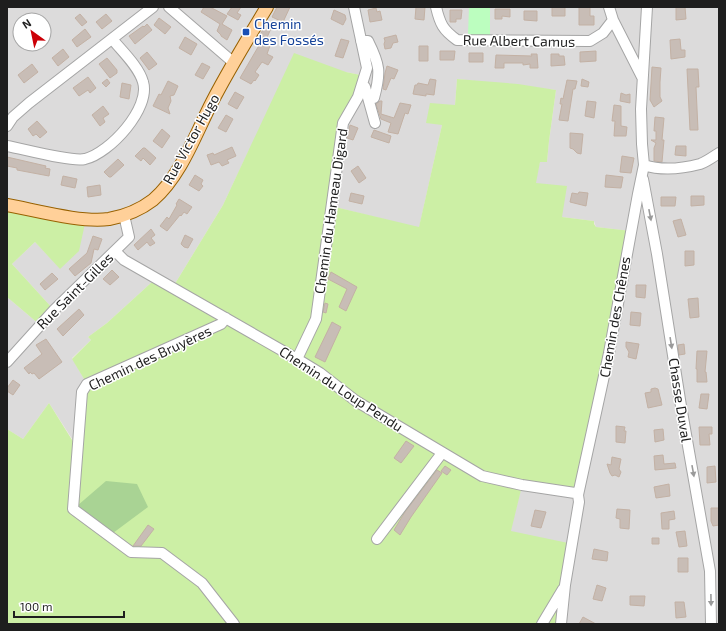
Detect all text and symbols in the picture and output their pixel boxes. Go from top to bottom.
north arrow [12,12,52,52]
place label: Chemin des Fossés [254,15,324,48]
text: N [19,16,33,31]
marker: Chemin des Fossés [241,27,251,37]
street label: Rue Albert Camus [463,31,575,50]
street label: Rue Victor Hugo [159,91,222,187]
street label: Chemin du Hameau Digard [310,127,351,295]
one-way arrow [647,209,653,221]
street label: Rue Saint-Gilles [33,249,116,332]
street label: Chemin des Chênes [595,255,634,379]
street label: Chemin des Bruyères [86,322,214,393]
one-way arrow [668,337,674,349]
street label: Chemin du Loup Pendu [276,342,406,435]
street label: Chasse Duval [665,357,696,444]
one-way arrow [690,465,696,477]
scale bar [14,593,124,619]
one-way arrow [708,594,714,607]
text: 100 m [20,599,52,613]

